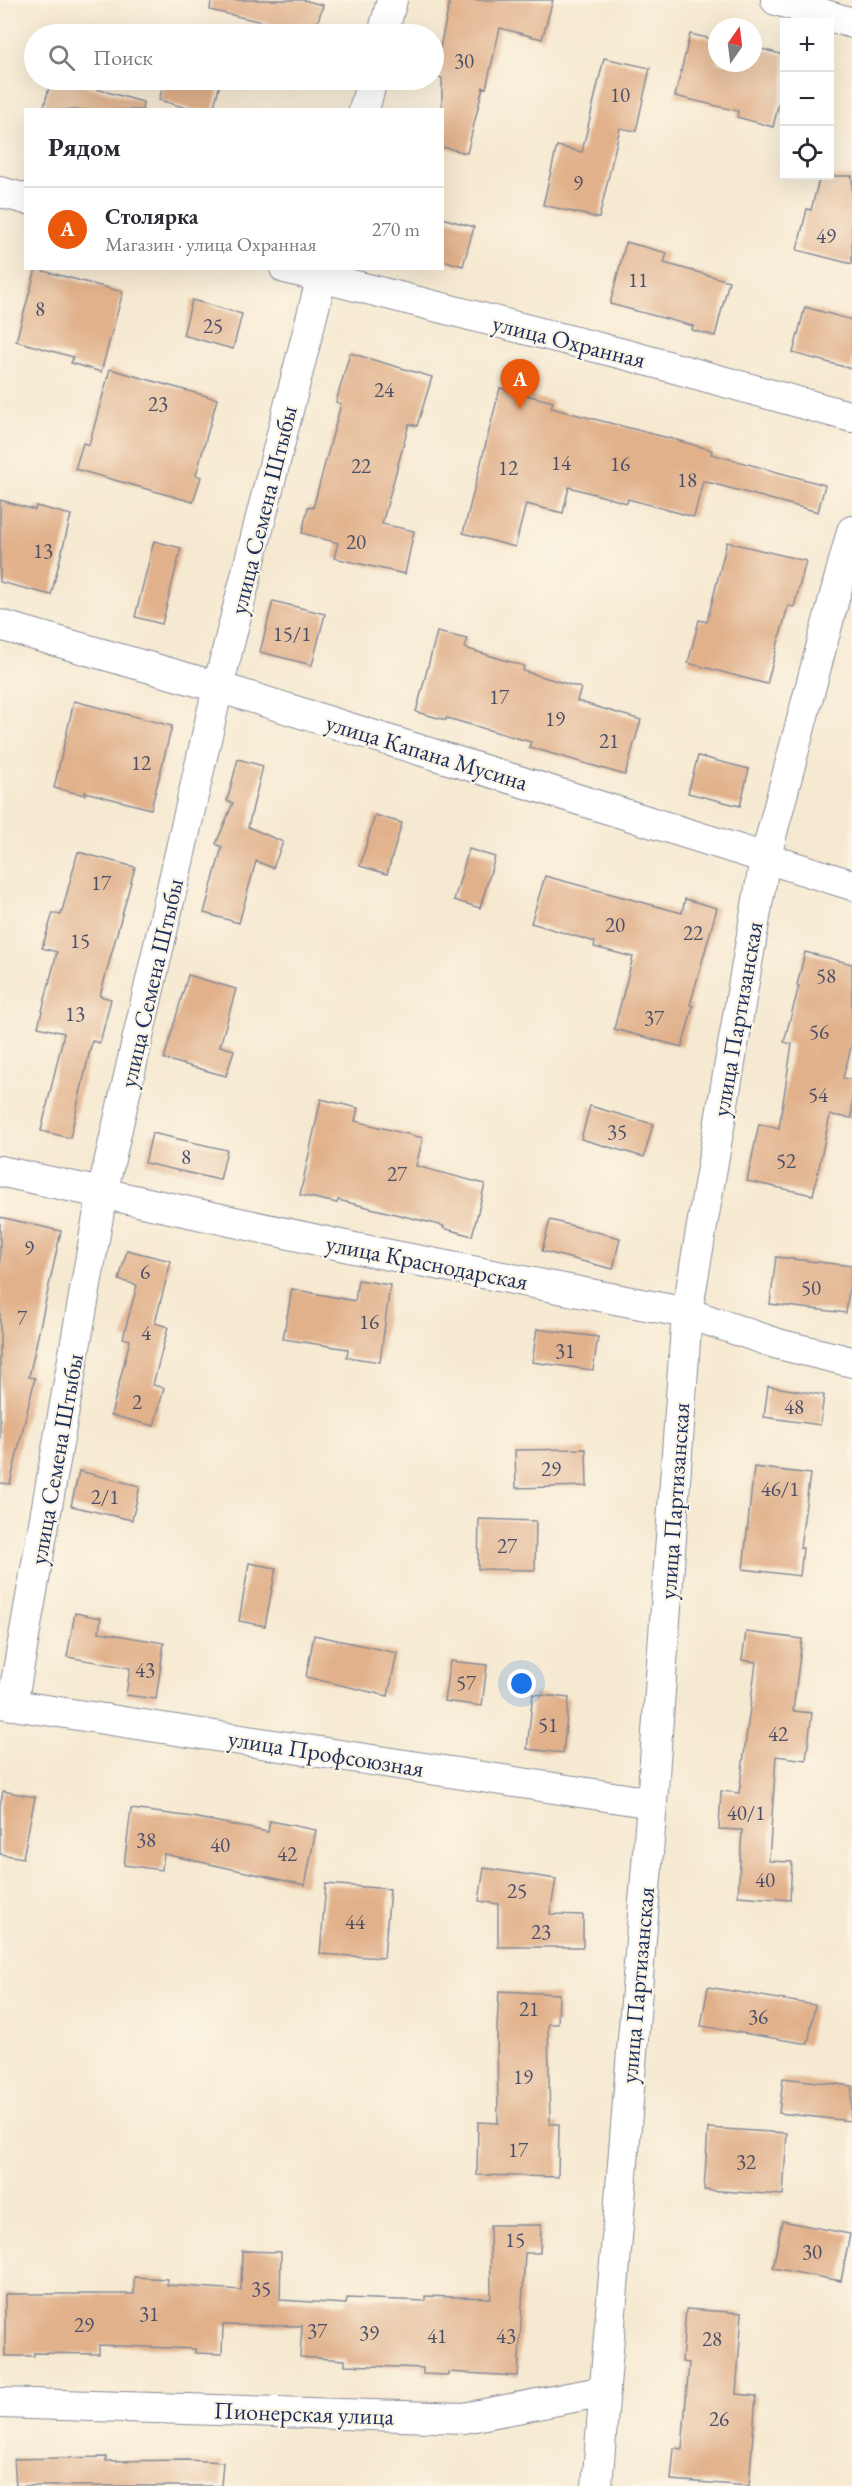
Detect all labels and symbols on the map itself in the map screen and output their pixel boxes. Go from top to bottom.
north arrow [708,18,762,72]
house number: 30 [454,47,474,74]
house number: 10 [610,81,630,108]
house number: 9 [573,169,583,196]
house number: 49 [816,222,836,249]
house number: 11 [628,266,648,293]
house number: 8 [35,295,45,322]
street label: улица Охранная [489,307,649,375]
house number: 25 [203,312,223,339]
pin: A [500,360,540,409]
house number: 24 [374,376,395,403]
house number: 23 [148,390,168,417]
street label: улица Семена Штыбы [222,402,304,617]
house number: 14 [551,449,572,476]
house number: 16 [610,450,630,477]
house number: 22 [351,452,371,479]
house number: 12 [498,454,518,481]
house number: 18 [677,466,697,493]
house number: 20 [346,528,366,555]
house number: 13 [33,537,53,564]
house number: 15/1 [273,620,311,647]
house number: 17 [489,683,510,710]
house number: 19 [545,705,565,732]
street label: улица Капана Мусина [322,707,532,798]
house number: 21 [599,727,619,754]
house number: 12 [131,749,151,776]
house number: 17 [91,869,112,896]
street label: улица Семена Штыбы [112,875,190,1091]
house number: 20 [605,911,625,938]
house number: 22 [683,919,703,946]
street label: улица Партизанская [705,919,769,1119]
house number: 15 [70,927,90,954]
house number: 58 [816,962,836,989]
house number: 13 [65,1000,85,1027]
house number: 37 [644,1004,665,1031]
house number: 56 [809,1018,829,1045]
house number: 54 [808,1081,829,1108]
house number: 35 [607,1118,627,1145]
house number: 8 [181,1143,191,1170]
house number: 52 [776,1147,796,1174]
house number: 27 [387,1160,408,1187]
street label: улица Краснодарская [323,1227,531,1297]
house number: 9 [24,1234,34,1261]
house number: 6 [140,1258,150,1285]
house number: 50 [801,1274,821,1301]
house number: 7 [17,1304,28,1331]
house number: 16 [359,1308,379,1335]
house number: 4 [141,1319,152,1346]
house number: 31 [555,1337,575,1364]
street label: улица Семена Штыбы [22,1351,90,1567]
house number: 2 [132,1388,142,1415]
house number: 48 [784,1393,804,1420]
street label: улица Партизанская [652,1401,696,1601]
house number: 29 [541,1455,561,1482]
house number: 46/1 [761,1475,799,1502]
house number: 2/1 [91,1483,119,1510]
house number: 27 [497,1532,518,1559]
house number: 43 [135,1656,155,1683]
house number: 57 [456,1669,477,1696]
your location [507,1669,536,1698]
house number: 51 [538,1711,558,1738]
house number: 42 [768,1720,788,1747]
street label: улица Профсоюзная [226,1722,426,1784]
house number: 40/1 [727,1799,765,1826]
house number: 38 [136,1826,156,1853]
house number: 40 [210,1831,230,1858]
house number: 42 [277,1840,297,1867]
house number: 40 [755,1866,775,1893]
house number: 25 [507,1877,527,1904]
street label: улица Партизанская [613,1885,661,2085]
house number: 44 [345,1908,366,1935]
house number: 23 [531,1918,551,1945]
house number: 21 [519,1995,539,2022]
house number: 36 [748,2003,768,2030]
house number: 19 [513,2063,533,2090]
house number: 17 [508,2136,529,2163]
house number: 32 [736,2148,756,2175]
house number: 15 [505,2226,525,2253]
house number: 30 [802,2238,822,2265]
house number: 35 [251,2275,271,2302]
house number: 31 [139,2300,159,2327]
house number: 29 [74,2311,94,2338]
house number: 37 [307,2317,328,2344]
house number: 39 [359,2319,379,2346]
house number: 41 [427,2322,447,2349]
house number: 43 [496,2322,516,2349]
house number: 28 [702,2325,722,2352]
street label: Пионерская улица [213,2394,395,2432]
house number: 26 [709,2405,729,2432]

